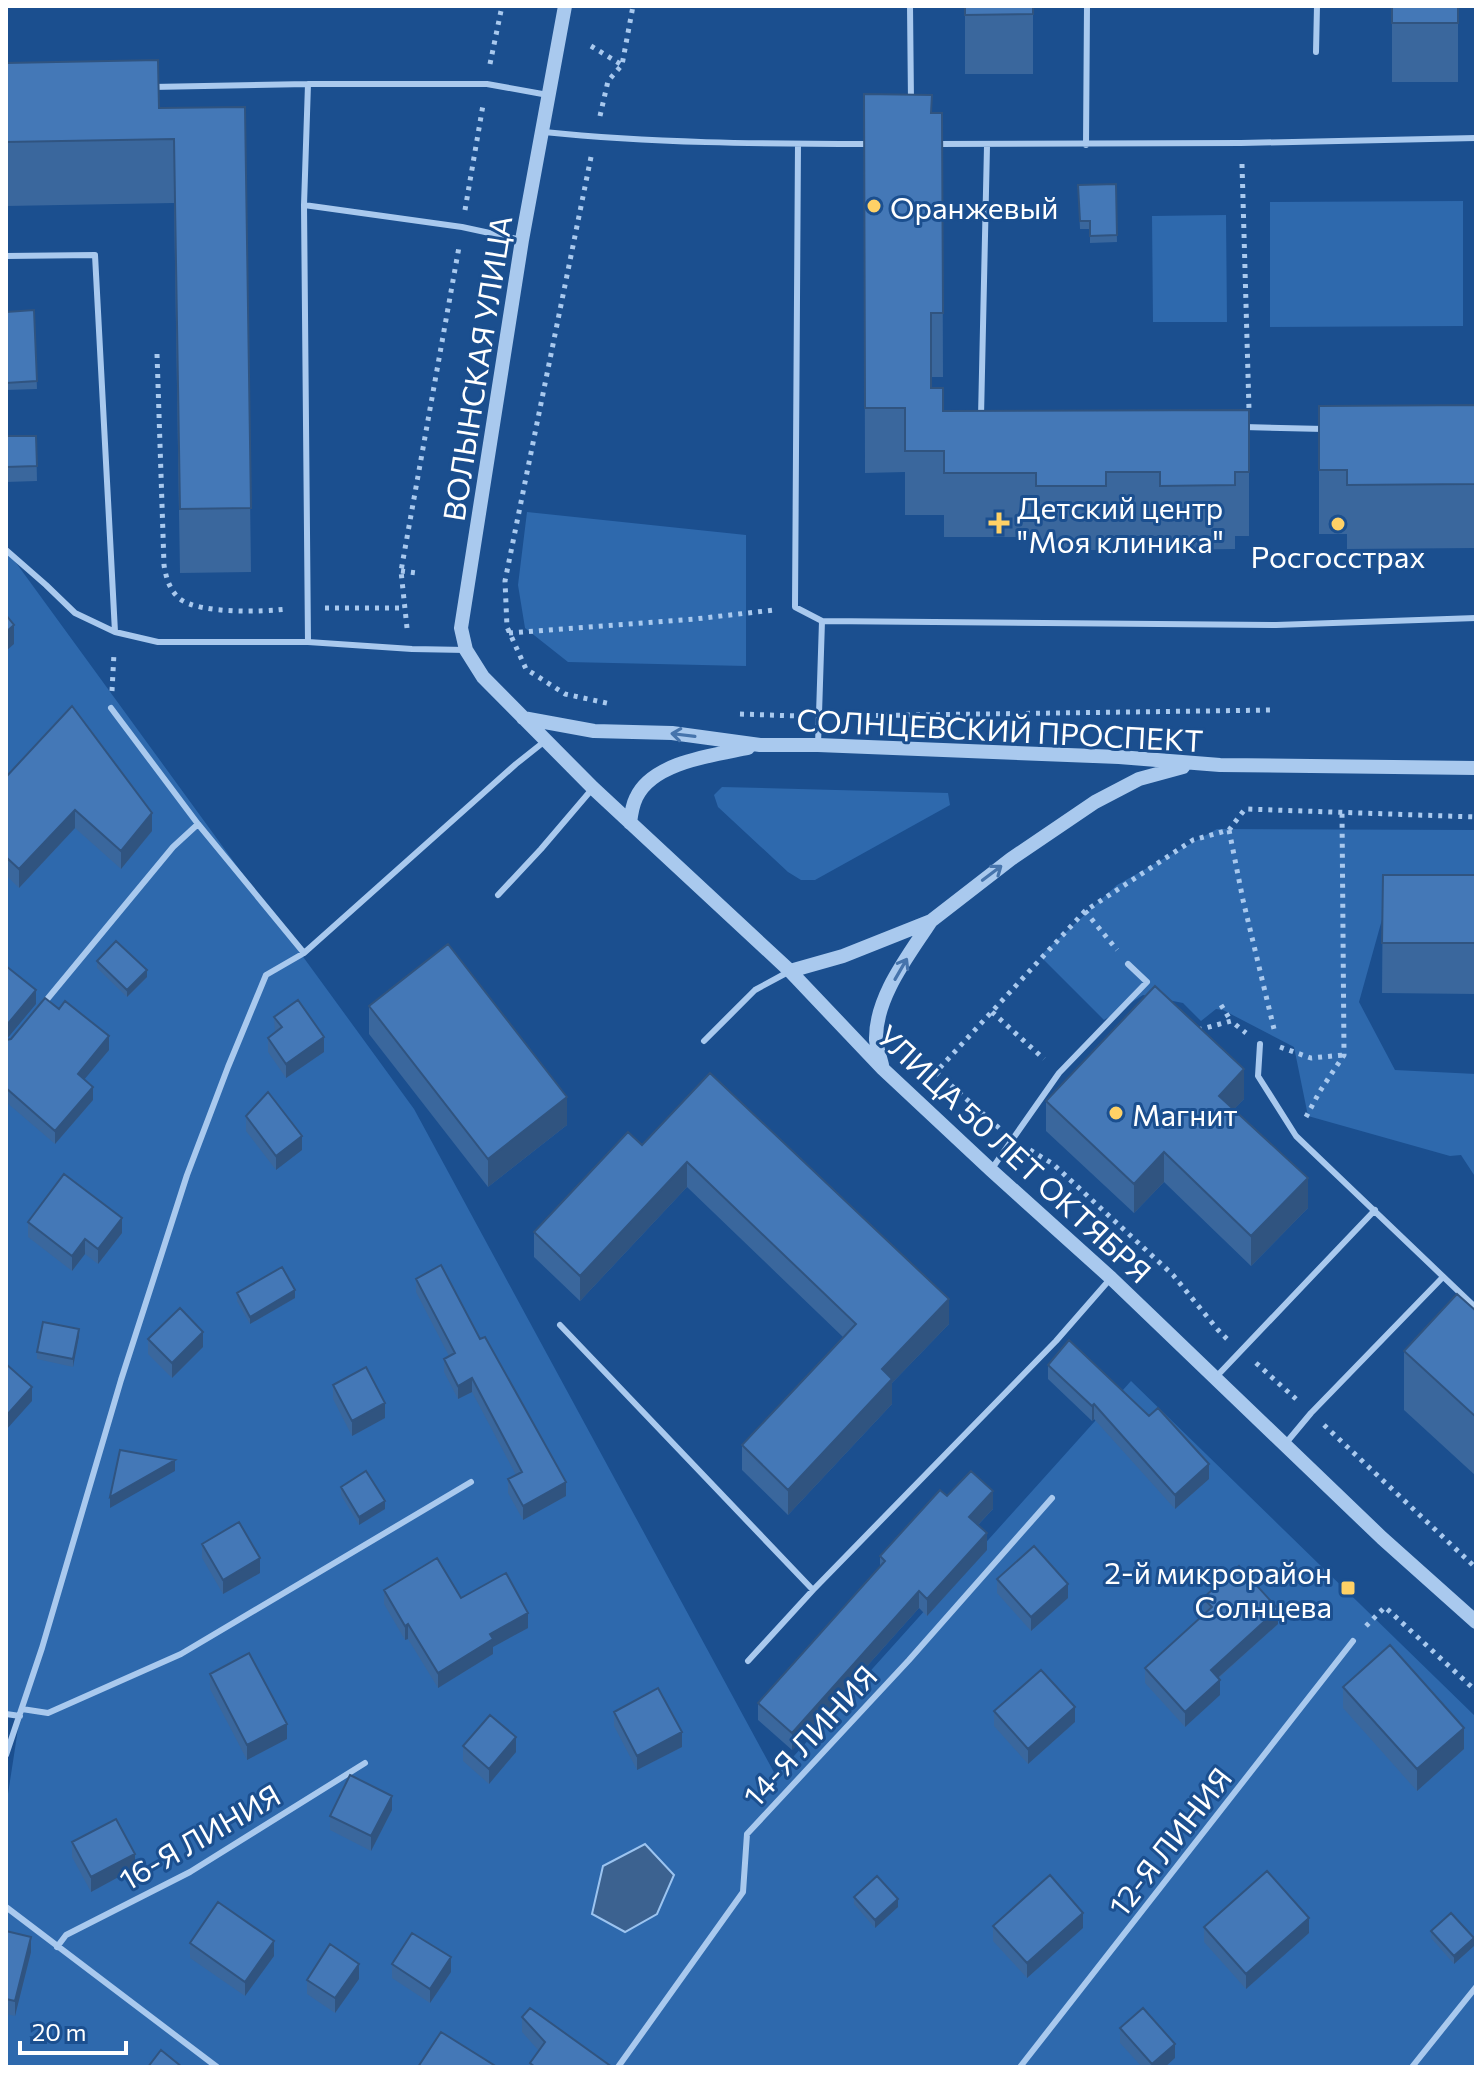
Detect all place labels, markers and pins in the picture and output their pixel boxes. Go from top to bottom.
place label: Оранжевый [890,188,1059,225]
marker: Оранжевый [865,197,883,215]
place label: Детский центр "Моя клиника" [1017,488,1224,559]
marker: Детский центр "Моя клиника" [988,512,1010,534]
marker: Росгосстрах [1329,515,1347,533]
place label: Росгосстрах [1251,537,1425,574]
place label: Магнит [1132,1095,1238,1132]
marker: Магнит [1107,1104,1125,1122]
place label: 2-й микрорайон Солнцева [1104,1553,1332,1624]
marker: 2-й микрорайон Солнцева [1339,1579,1357,1597]

